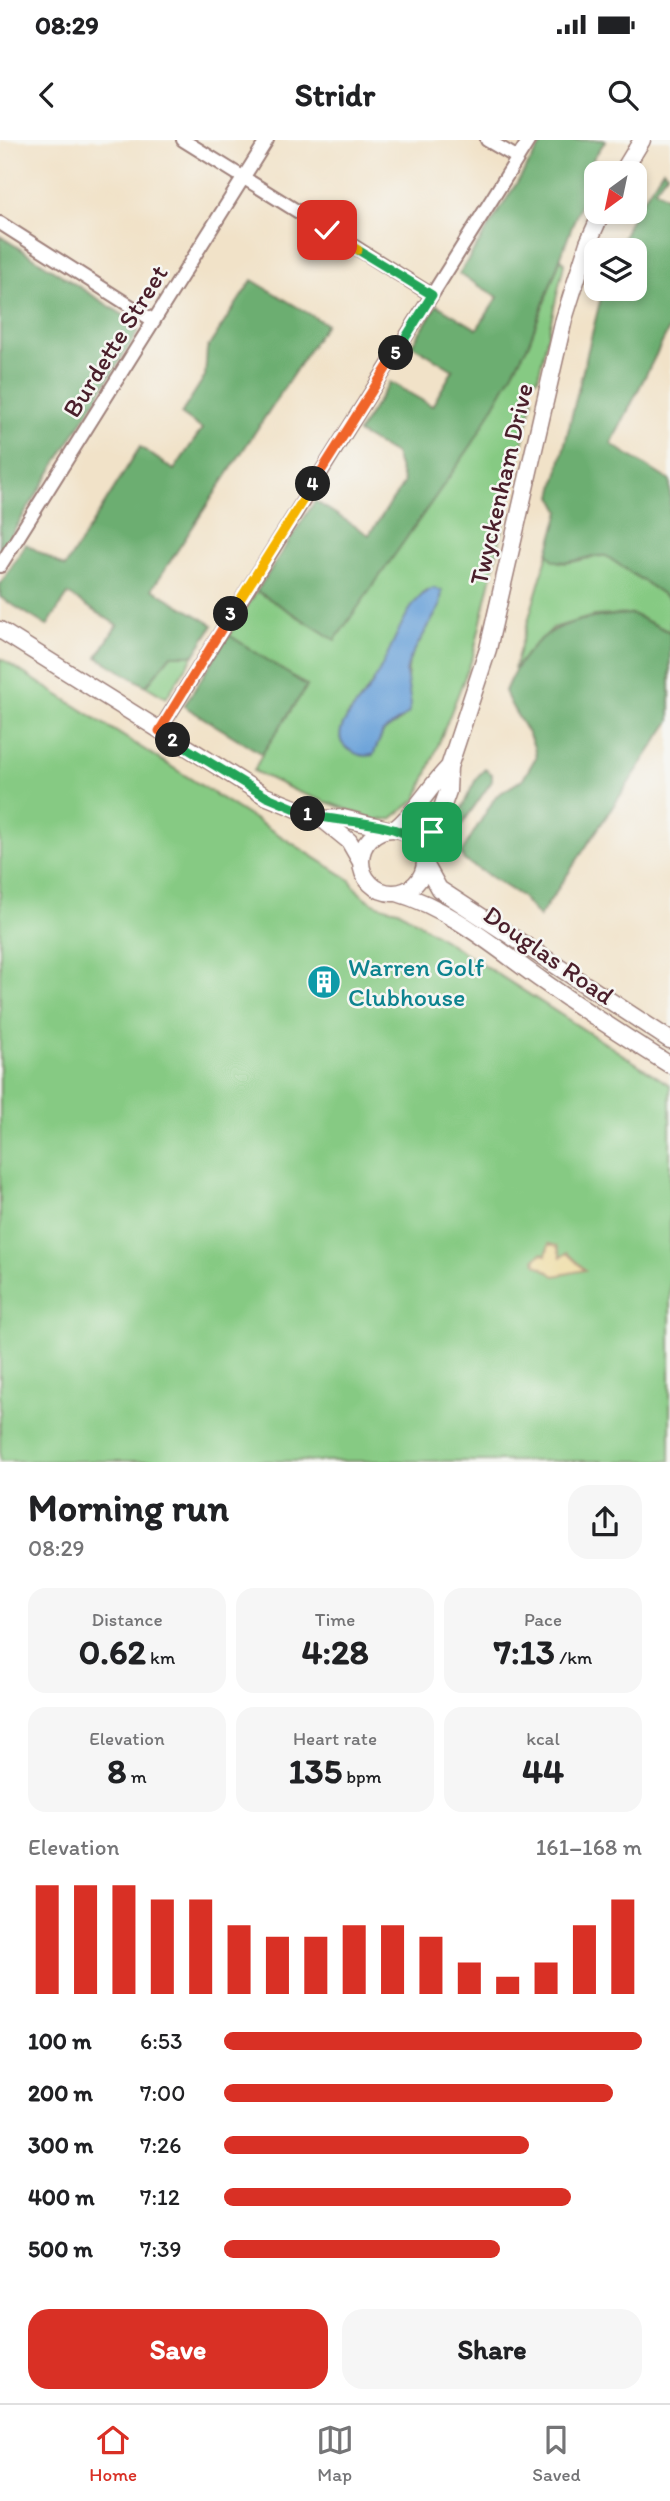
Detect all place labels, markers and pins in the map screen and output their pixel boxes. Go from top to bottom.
pin [297,200,357,260]
pin: 5 [378,336,414,370]
pin: 4 [296,466,330,502]
pin: 3 [214,596,248,631]
pin: 2 [156,722,190,758]
pin: 1 [290,796,326,832]
pin [402,802,462,862]
place label: Warren Golf Clubhouse [348,951,484,1013]
building icon: Warren Golf Clubhouse [305,963,343,1001]

